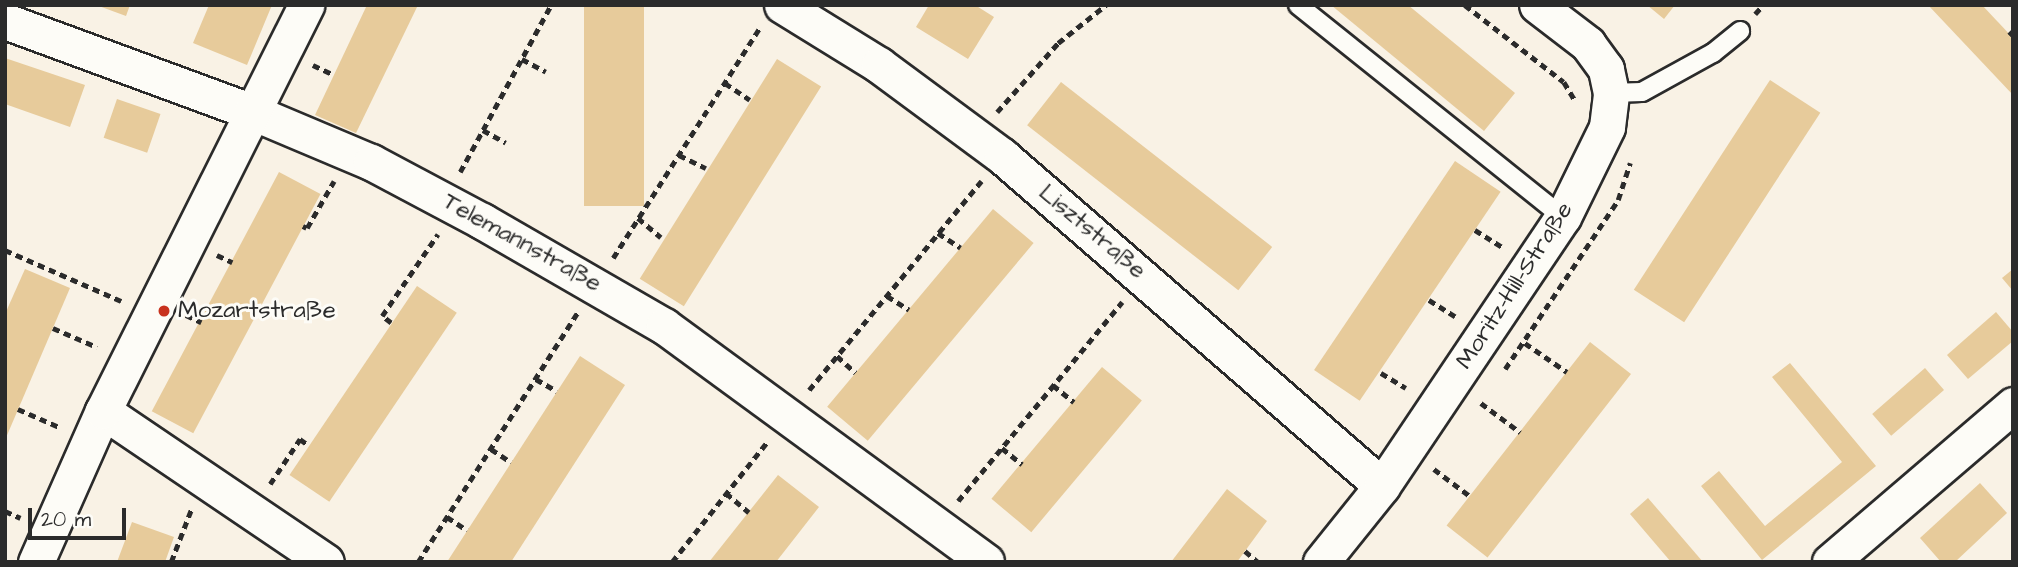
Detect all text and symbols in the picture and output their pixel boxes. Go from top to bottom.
street label: Lisztstraße [1033,179,1151,285]
street label: Telemannstraße [438,188,606,298]
street label: Moritz-Hill-Straße [1450,197,1580,375]
place label: Mozartstraße [178,297,336,325]
marker: Mozartstraße [156,303,172,319]
scale bar [32,494,130,538]
text: 20 m [41,505,91,534]

